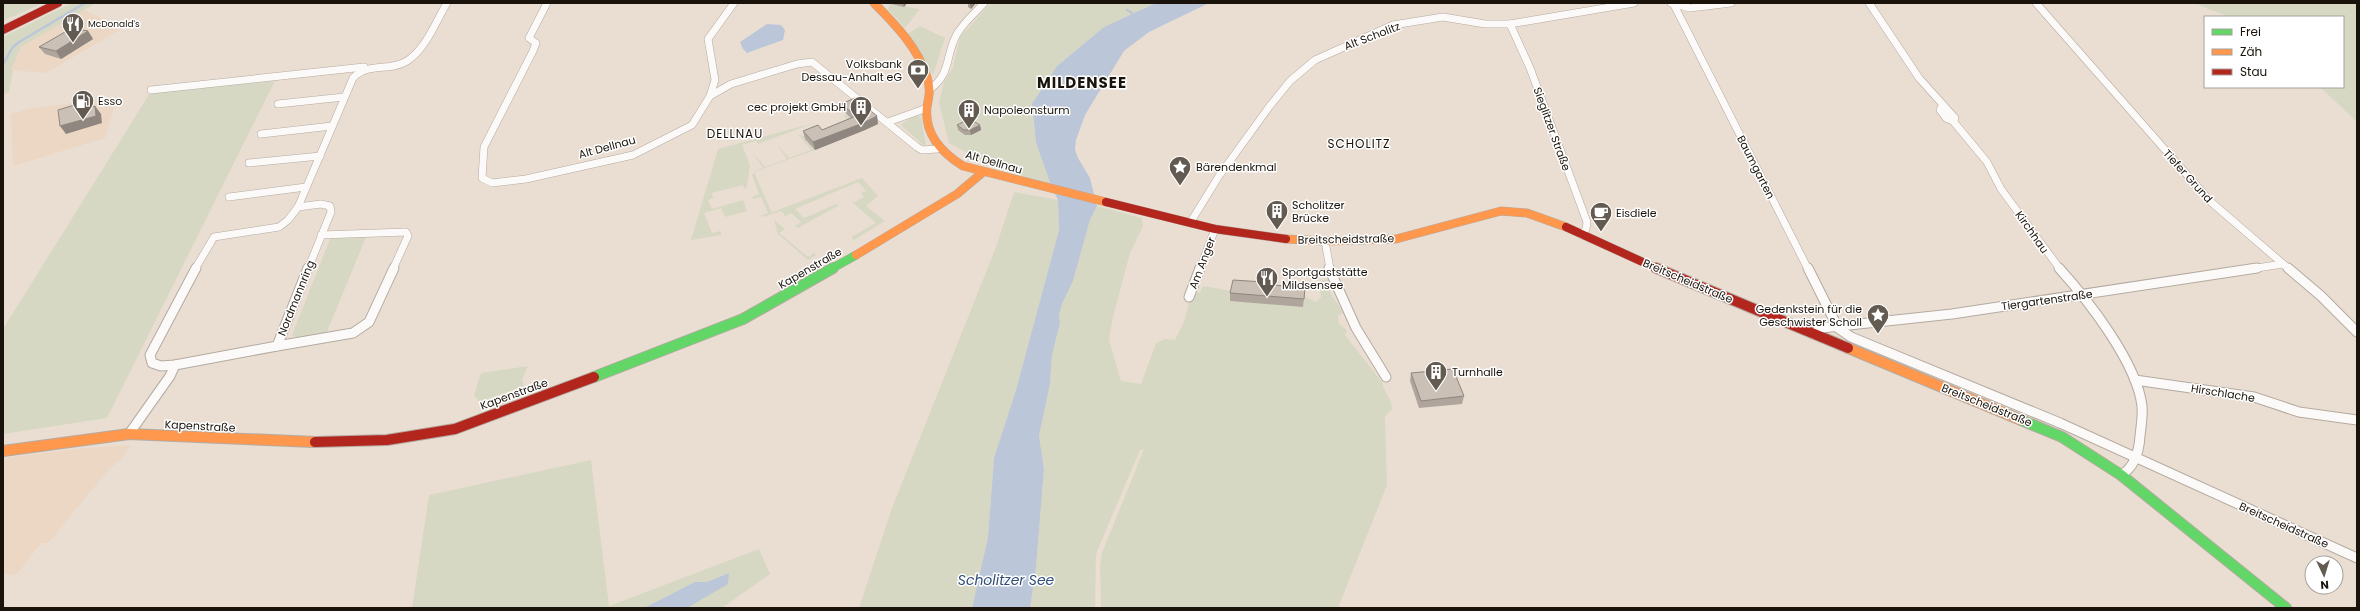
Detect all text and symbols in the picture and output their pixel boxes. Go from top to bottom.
restaurant icon: McDonald's [60,11,86,44]
legend [2204,16,2344,88]
place label: McDonald's [88,18,140,30]
street label: Alt Scholitz [1342,18,1402,54]
text: Frei [2240,23,2261,40]
text: Zäh [2240,43,2262,60]
place label: Volksbank Dessau-Anhalt eG [801,56,902,85]
bank icon: Volksbank Dessau-Anhalt eG [905,57,931,90]
text: Stau [2240,63,2267,80]
district label: MILDENSEE [1037,72,1127,93]
street label: Sieglitzer Straße [1529,85,1575,173]
fuel station icon: Esso [70,88,96,121]
place label: Esso [98,93,122,109]
building icon: cec projekt GmbH [848,94,874,127]
building icon: Napoleonsturm [956,97,982,130]
place label: cec projekt GmbH [747,99,846,115]
place label: Napoleonsturm [984,102,1069,118]
district label: DELLNAU [707,125,763,142]
street label: Alt Dellnau [577,132,637,162]
street label: Baumgarten [1733,132,1779,202]
district label: SCHOLITZ [1327,135,1391,152]
street label: Alt Dellnau [964,146,1024,178]
street label: Tiefer Grund [2160,146,2216,206]
place icon: Bärendenkmal [1167,154,1193,187]
place label: Bärendenkmal [1196,159,1277,175]
place label: Scholitzer Brücke [1292,197,1345,226]
building icon: Scholitzer Brücke [1264,198,1290,231]
cafe icon: Eisdiele [1588,200,1614,233]
place label: Eisdiele [1616,205,1657,221]
street label: Kirchhau [2011,207,2053,257]
street label: Breitscheidstraße [1298,230,1395,248]
street label: Am Anger [1185,235,1219,291]
street label: Kapenstraße [775,243,845,293]
street label: Breitscheidstraße [1641,255,1736,307]
street label: Nordmannring [274,258,318,338]
place label: Sportgaststätte Mildsensee [1282,264,1368,293]
restaurant icon: Sportgaststätte Mildsensee [1254,265,1280,298]
street label: Tiergartenstraße [2000,286,2094,314]
place label: Gedenkstein für die Geschwister Scholl [1756,301,1862,330]
place icon: Gedenkstein für die Geschwister Scholl [1865,302,1891,335]
building icon: Turnhalle [1423,359,1449,392]
place label: Turnhalle [1452,364,1503,380]
street label: Kapenstraße [478,374,550,414]
street label: Breitscheidstraße [1939,380,2035,431]
street label: Hirschlache [2190,380,2256,406]
street label: Kapenstraße [164,416,236,436]
street label: Breitscheidstraße [2237,498,2331,552]
north arrow [2304,555,2344,595]
water label: Scholitzer See [958,570,1055,590]
text: N [2320,577,2329,593]

